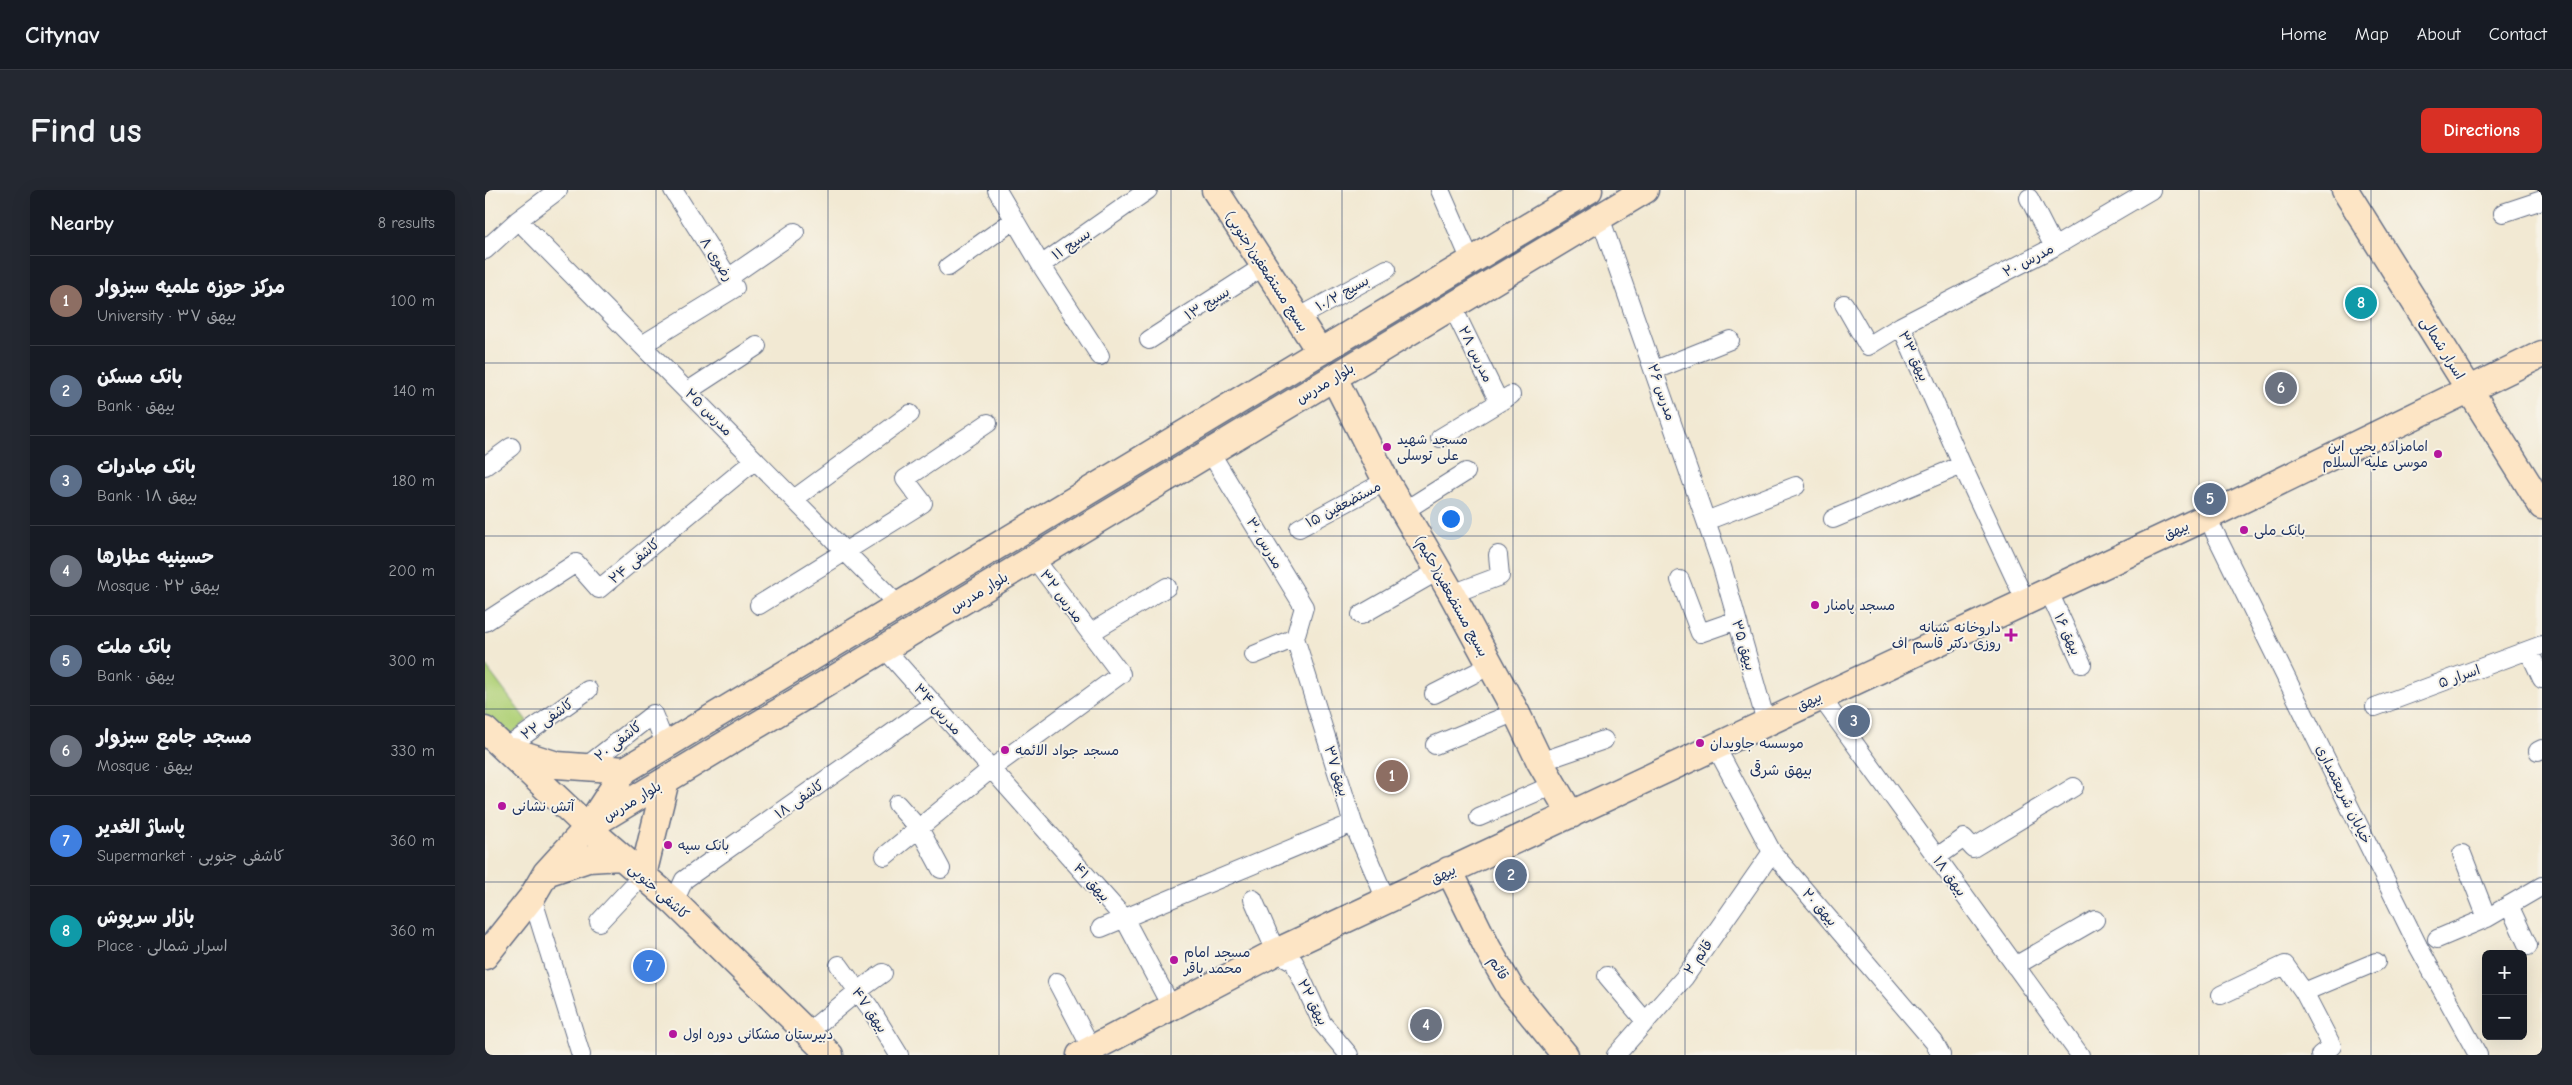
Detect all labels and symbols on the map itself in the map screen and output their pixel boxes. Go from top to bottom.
street label: بسیج مستضعفین(جنوبی) [1220,208,1312,335]
street label: بسیج ۱۱ [1049,225,1094,265]
street label: رضوی ۸ [696,234,737,284]
street label: مدرس ۲۰ [2000,240,2057,281]
street label: بسیج ۱۰/۲ [1313,272,1372,316]
street label: بسیج ۱۳ [1182,283,1233,325]
pin: 8 [2345,284,2377,322]
street label: اسرار شمالی [2417,314,2468,383]
street label: مدرس ۲۸ [1455,323,1496,385]
street label: بیهق ۳۳ [1895,328,1933,384]
street label: بلوار مدرس [1293,359,1357,407]
street label: مدرس ۲۶ [1644,362,1679,423]
pin: 6 [2265,369,2297,407]
street label: مدرس ۲۵ [681,385,736,440]
place label: مسجد شهید علی توسلی [1397,431,1468,464]
place label: امامزاده یحیی ابن موسی علیه السلام [2322,438,2428,473]
marker: مسجد شهید علی توسلی [1381,441,1393,453]
marker: امامزاده یحیی ابن موسی علیه السلام [2432,448,2444,460]
street label: مستضعفین ۱۵ [1303,478,1384,531]
pin: 5 [2194,480,2226,518]
your location [1438,506,1464,532]
street label: مدرس ۳۰ [1243,514,1287,572]
street label: بیهق [2161,517,2192,544]
place label: بانک ملی [2254,522,2305,539]
marker: بانک ملی [2238,524,2250,536]
street label: بسیج مستضعفین(حکیم) [1410,533,1492,661]
street label: کاشفی ۲۴ [605,535,663,588]
street label: مدرس ۳۲ [1036,566,1087,626]
street label: بلوار مدرس [947,568,1011,616]
place label: مسجد پامنار [1824,597,1895,615]
marker: مسجد پامنار [1809,599,1821,611]
street label: بیهق ۱۶ [2050,611,2085,658]
street label: بیهق ۳۵ [1728,618,1759,672]
place label: داروخانه شبانه روزی دکتر قاسم اف [1892,619,2001,654]
marker: داروخانه شبانه روزی دکتر قاسم اف [2005,629,2017,641]
street label: اسرار ۵ [2436,661,2482,692]
street label: مدرس ۳۴ [910,680,965,738]
street label: بیهق [1794,688,1825,715]
street label: کاشفی ۲۲ [518,695,577,744]
pin: 3 [1838,702,1870,740]
street label: کاشفی ۲۰ [591,718,645,765]
place label: موسسه جاویدان [1710,735,1804,753]
marker: موسسه جاویدان [1694,737,1706,749]
place label: مسجد جواد الائمه [1015,742,1119,759]
street label: خیابان شریعتمداری [2312,742,2375,847]
marker: مسجد جواد الائمه [999,744,1011,756]
street label: بیهق ۳۷ [1321,744,1352,799]
pin: 1 [1376,757,1408,795]
district label: بیهق شرقی [1750,759,1812,779]
street label: کاشفی ۱۸ [771,776,827,822]
street label: بلوار مدرس [600,777,664,825]
place label: آتش نشانی [512,798,575,815]
marker: آتش نشانی [496,800,508,812]
place label: بانک سپه [678,837,729,855]
marker: بانک سپه [662,839,674,851]
street label: بیهق ۱۸ [1929,853,1970,900]
pin: 2 [1495,856,1527,894]
street label: بیهق ۴۱ [1070,859,1113,905]
street label: کاشفی جنوبی [624,860,692,924]
street label: بیهق [1428,861,1459,888]
street label: بیهق ۲۰ [1799,885,1841,930]
street label: قائم ۲ [1680,937,1718,979]
place label: مسجد امام محمد باقر [1183,944,1250,977]
pin: 7 [633,947,665,985]
street label: قائم [1483,953,1512,984]
marker: مسجد امام محمد باقر [1168,954,1180,966]
street label: بیهق ۲۲ [1294,976,1331,1028]
street label: بیهق ۴۷ [848,984,891,1036]
pin: 4 [1410,1006,1442,1044]
place label: دبیرستان مشکانی دوره اول [683,1026,833,1043]
marker: دبیرستان مشکانی دوره اول [667,1028,679,1040]

